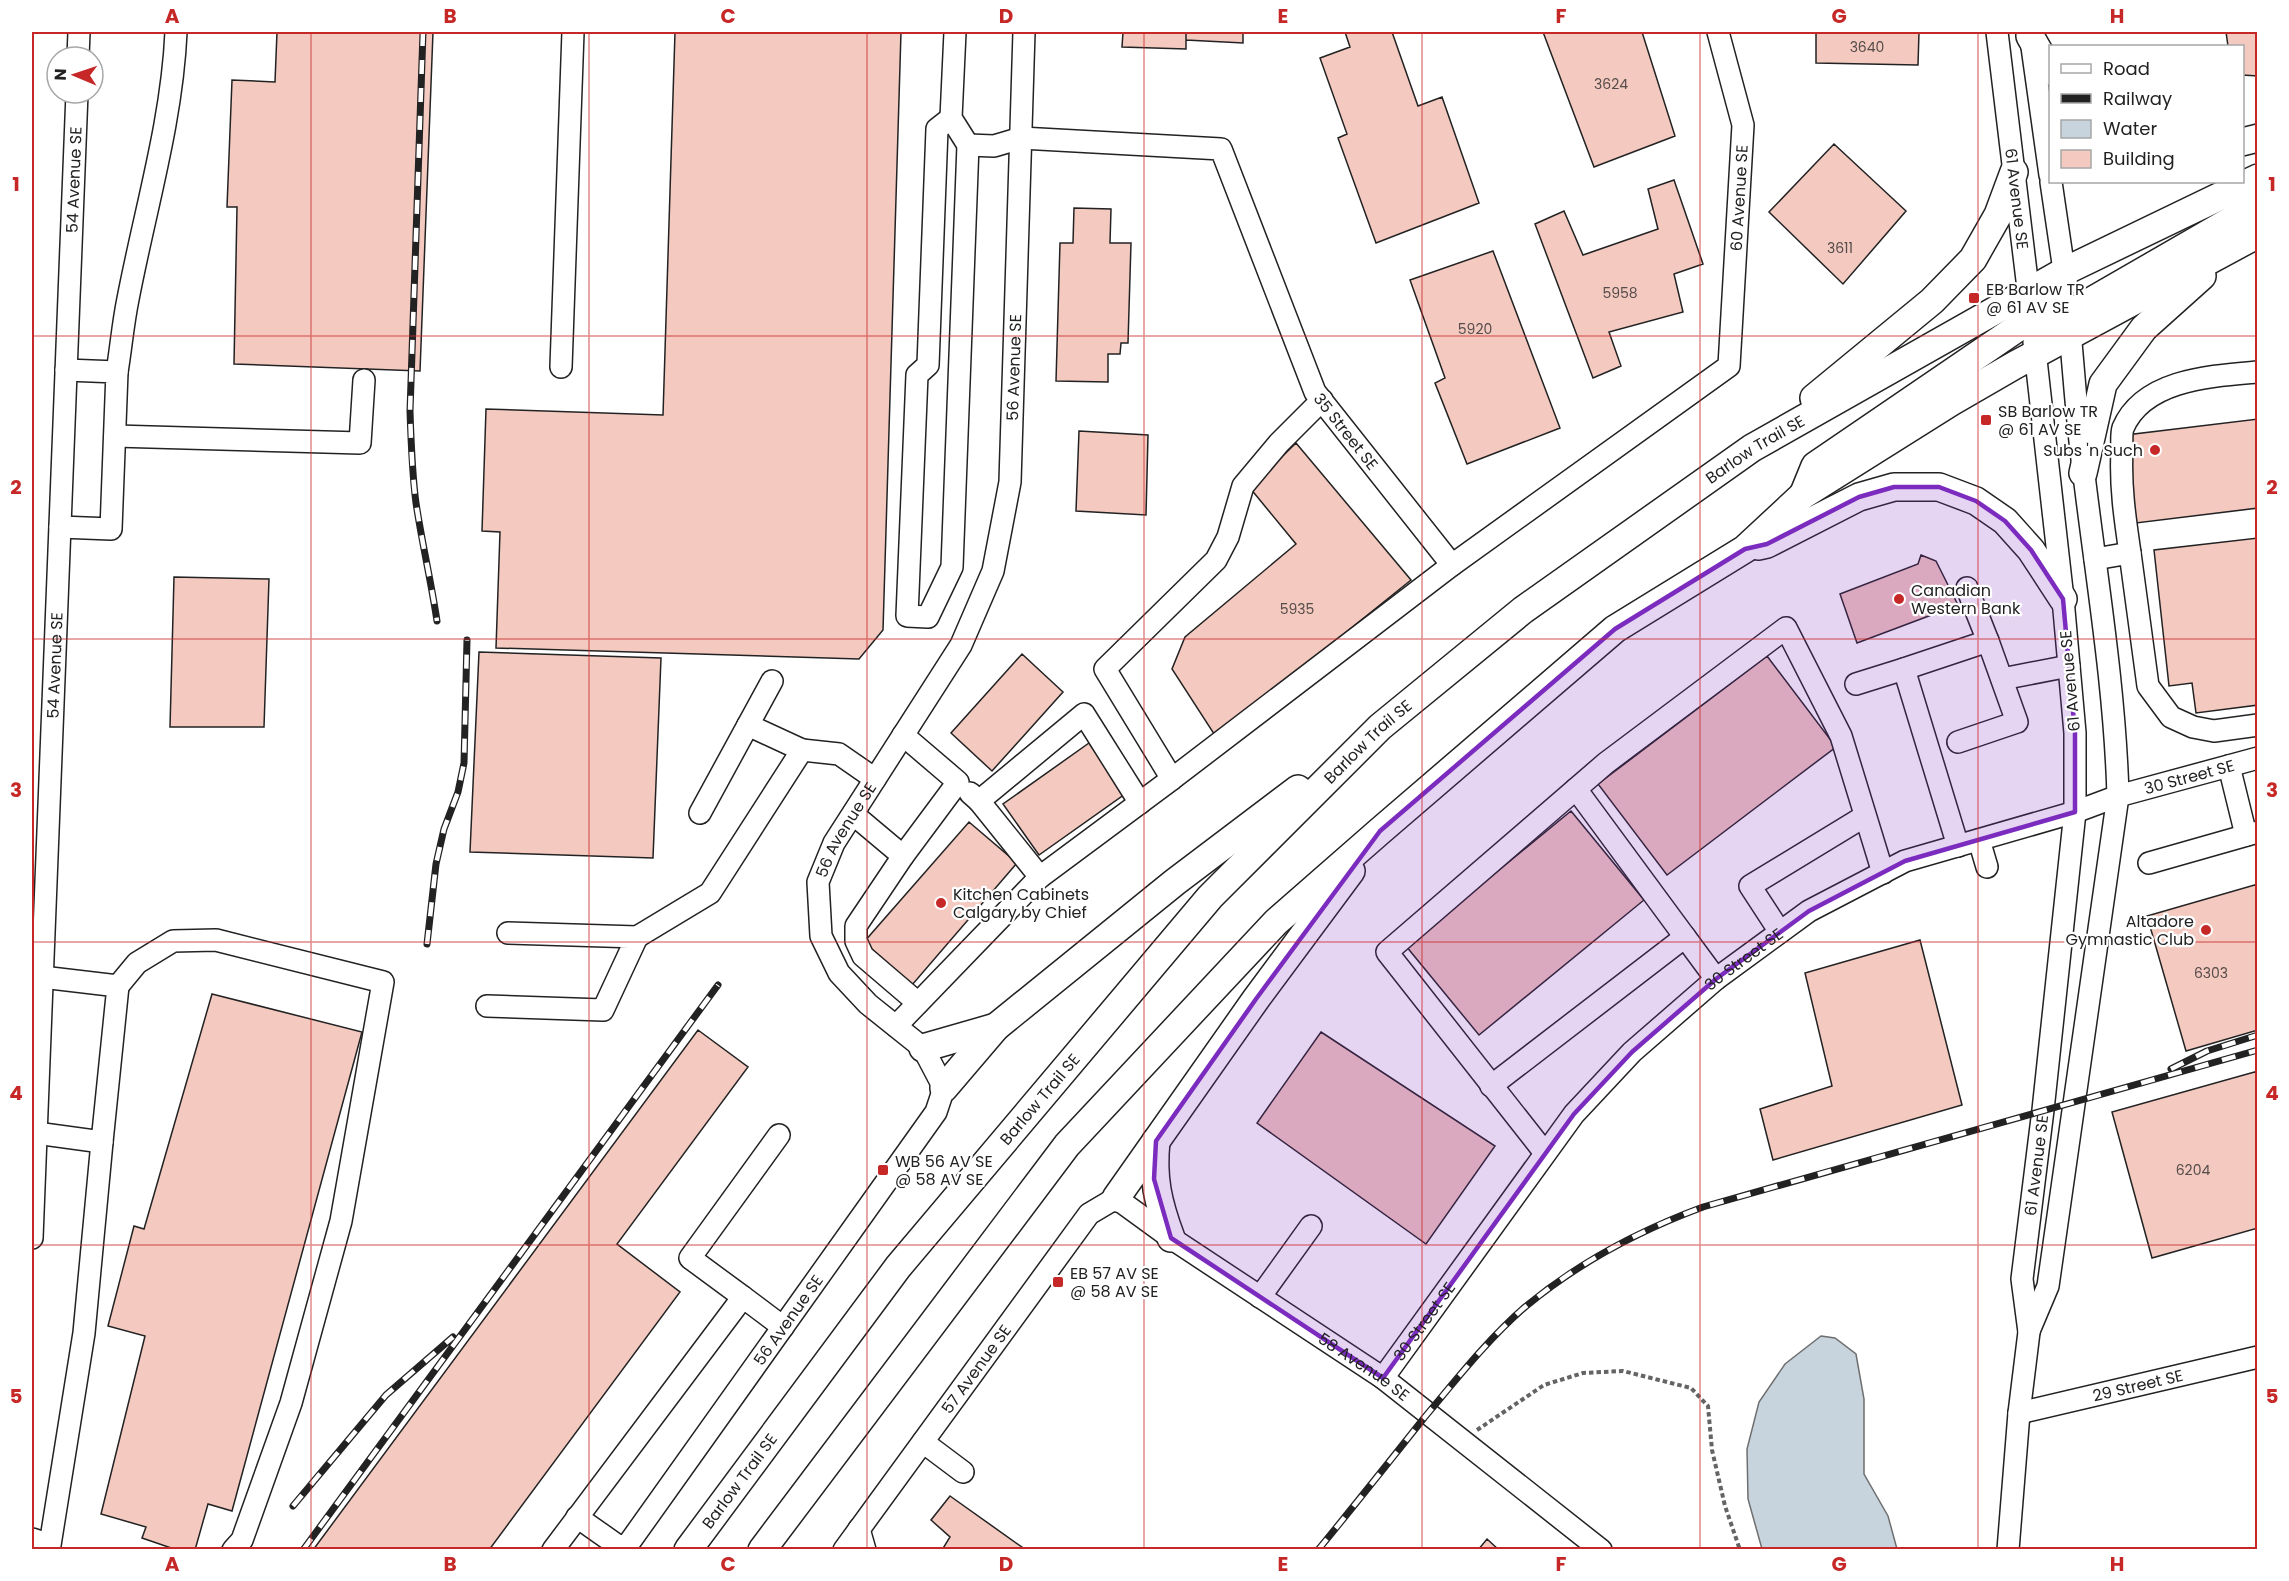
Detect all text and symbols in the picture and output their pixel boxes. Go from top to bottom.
text: A [165,2,180,30]
text: B [443,2,457,30]
text: C [720,2,736,30]
text: D [999,2,1013,30]
text: E [1278,2,1288,30]
text: F [1556,2,1567,30]
text: G [1831,2,1847,30]
text: H [2110,2,2124,30]
house number: 3640 [1850,37,1884,57]
north arrow [45,45,105,105]
legend [2049,45,2244,183]
text: Road [2103,56,2150,81]
text: N [49,68,72,81]
house number: 3624 [1594,74,1628,94]
text: Railway [2103,86,2172,111]
text: Water [2103,116,2157,141]
street label: 54 Avenue SE [60,126,87,233]
street label: 60 Avenue SE [1724,144,1753,252]
text: Building [2103,146,2175,171]
street label: 61 Avenue SE [2000,147,2035,251]
text: 1 [12,170,20,198]
text: 1 [2268,170,2276,198]
house number: 3611 [1827,238,1853,258]
place label: EB Barlow TR @ 61 AV SE [1986,278,2085,319]
house number: 5958 [1602,283,1638,303]
marker: EB Barlow TR @ 61 AV SE [1967,291,1981,305]
street label: 56 Avenue SE [1000,314,1027,421]
house number: 5920 [1458,319,1492,339]
street label: 35 Street SE [1308,388,1384,475]
place label: SB Barlow TR @ 61 AV SE [1998,400,2098,441]
street label: Barlow Trail SE [1701,409,1809,489]
marker: SB Barlow TR @ 61 AV SE [1979,413,1993,427]
place label: Subs 'n Such [2043,439,2143,462]
marker: Subs 'n Such [2148,443,2162,457]
text: 2 [10,473,22,501]
text: 2 [2266,473,2278,501]
place label: Canadian Western Bank [1911,579,2021,620]
marker: Canadian Western Bank [1892,592,1906,606]
house number: 5935 [1280,599,1314,619]
street label: 54 Avenue SE [41,612,68,719]
street label: 61 Avenue SE [2054,629,2086,733]
street label: Barlow Trail SE [1318,694,1417,789]
street label: 30 Street SE [2141,753,2237,800]
text: 3 [10,776,22,804]
text: 3 [2266,776,2278,804]
street label: 56 Avenue SE [810,778,882,881]
place label: Kitchen Cabinets Calgary by Chief [953,883,1089,924]
marker: Kitchen Cabinets Calgary by Chief [934,896,948,910]
place label: Altadore Gymnastic Club [2066,910,2194,951]
street label: 30 Street SE [1699,922,1788,996]
marker: Altadore Gymnastic Club [2199,923,2213,937]
house number: 6303 [2194,963,2228,983]
street label: Barlow Trail SE [994,1048,1085,1150]
text: 4 [9,1079,23,1107]
text: 4 [2265,1079,2279,1107]
street label: 61 Avenue SE [2018,1114,2054,1217]
place label: WB 56 AV SE @ 58 AV SE [895,1150,993,1191]
house number: 6204 [2176,1160,2210,1180]
marker: WB 56 AV SE @ 58 AV SE [876,1163,890,1177]
place label: EB 57 AV SE @ 58 AV SE [1070,1262,1159,1303]
street label: 56 Avenue SE [748,1270,828,1370]
marker: EB 57 AV SE @ 58 AV SE [1051,1275,1065,1289]
street label: 30 Street SE [1388,1277,1460,1366]
street label: 57 Avenue SE [936,1320,1016,1418]
street label: 58 Avenue SE [1314,1327,1414,1406]
street label: 29 Street SE [2090,1363,2185,1407]
text: 5 [10,1382,23,1410]
text: 5 [2266,1382,2279,1410]
street label: Barlow Trail SE [696,1429,782,1533]
text: A [165,1550,180,1578]
text: B [443,1550,457,1578]
text: C [720,1550,736,1578]
text: D [999,1550,1013,1578]
text: E [1278,1550,1288,1578]
text: F [1556,1550,1567,1578]
text: G [1831,1550,1847,1578]
text: H [2110,1550,2124,1578]

